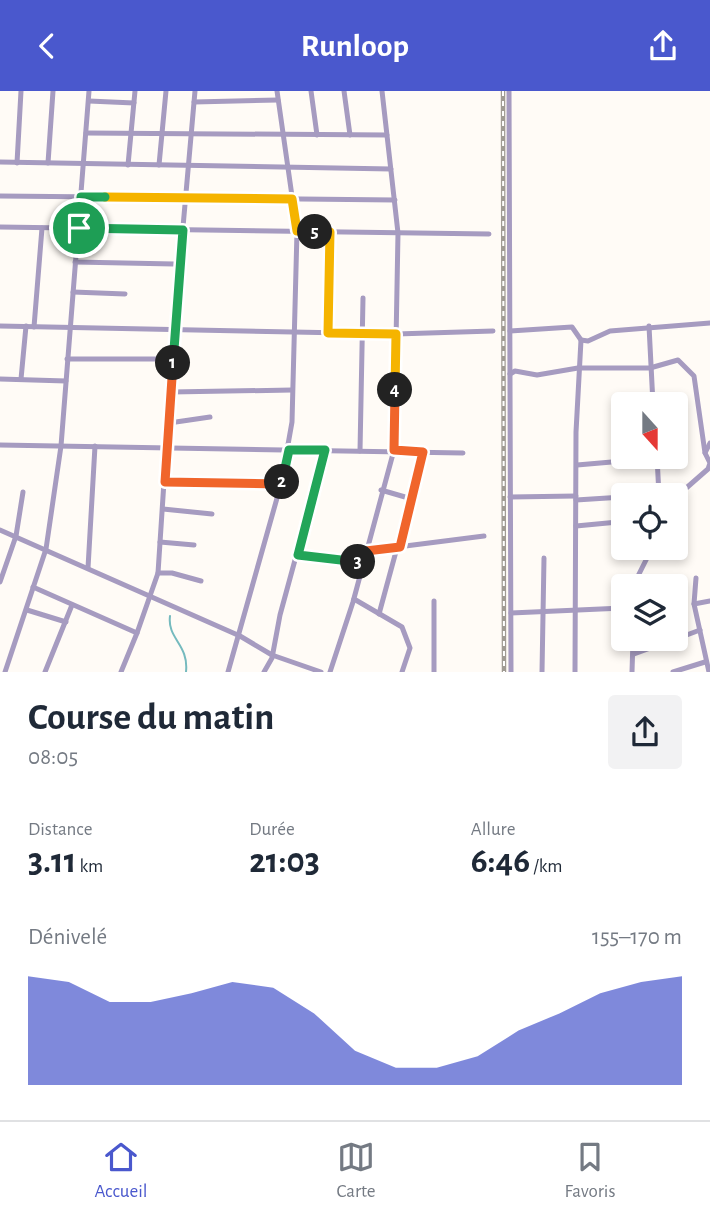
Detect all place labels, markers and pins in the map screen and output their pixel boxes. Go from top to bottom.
pin [49,198,109,258]
pin: 5 [298,215,332,249]
pin: 1 [156,345,190,381]
pin: 4 [378,373,412,407]
pin: 2 [264,465,300,499]
pin: 3 [340,545,376,580]

